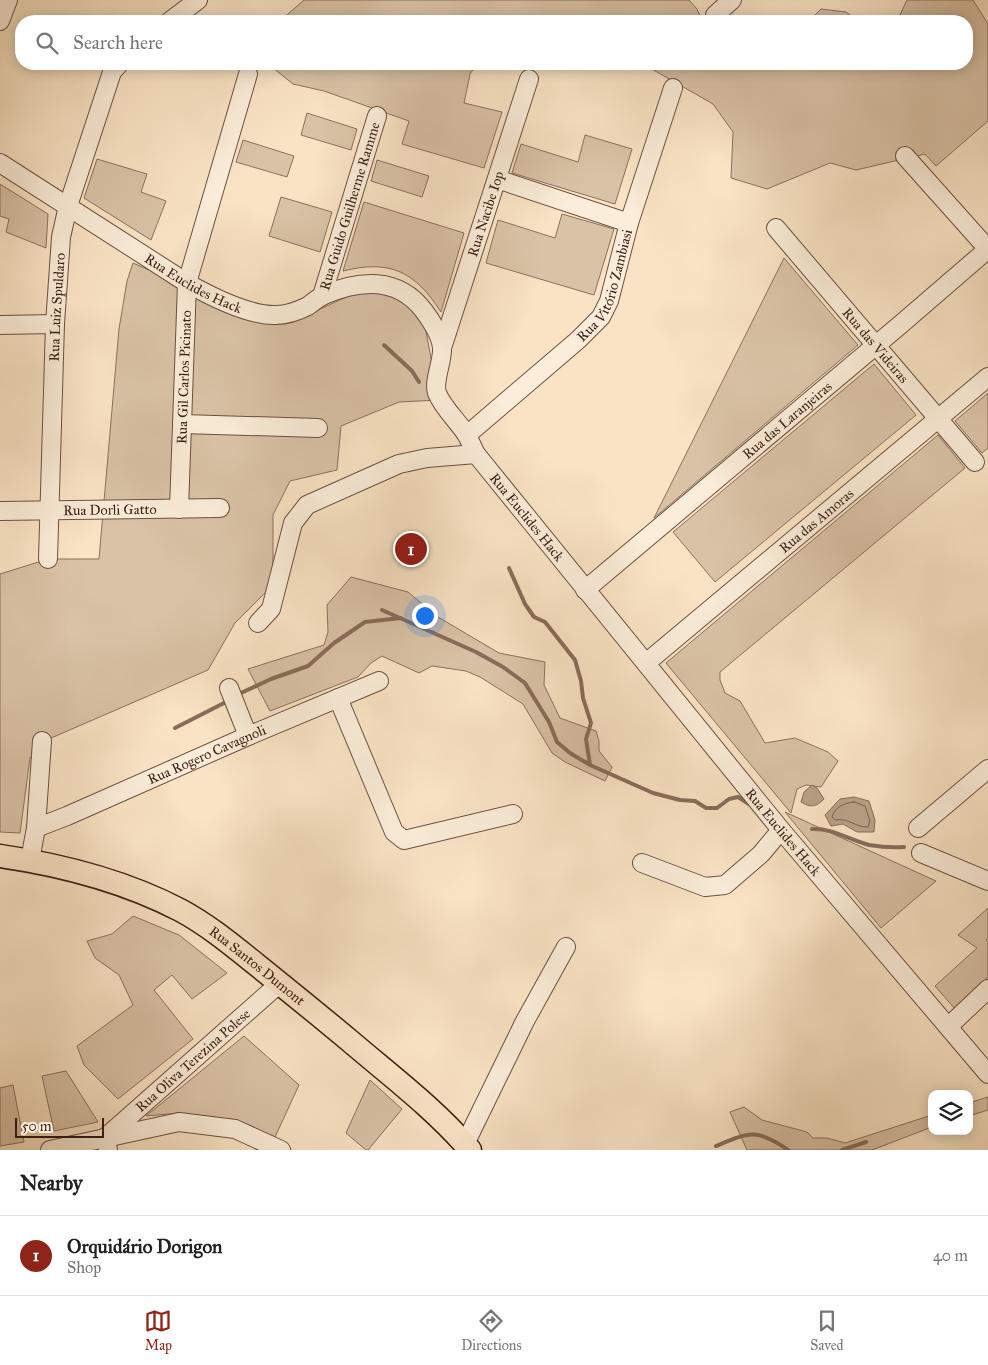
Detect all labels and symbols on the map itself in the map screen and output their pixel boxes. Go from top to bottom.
street label: Rua Guido Guilherme Ramme [316,120,384,292]
street label: Rua Nacibe Iop [464,169,508,259]
street label: Rua Vitório Zambiasi [573,227,636,345]
street label: Rua Euclides Hack [141,250,245,317]
street label: Rua Luiz Spuldaro [46,252,69,362]
street label: Rua das Videiras [839,304,912,387]
street label: Rua Gil Carlos Picinato [173,310,195,444]
street label: Rua das Laranjeiras [739,378,836,463]
street label: Rua Euclides Hack [486,470,568,565]
street label: Rua das Amoras [776,485,857,557]
street label: Rua Dorli Gatto [63,501,157,519]
pin: 1 [395,530,427,568]
your location [412,603,438,629]
street label: Rua Rogero Cavagnoli [145,721,269,788]
street label: Rua Euclides Hack [742,785,824,880]
street label: Rua Santos Dumont [206,923,308,1009]
street label: Rua Oliva Terezina Polese [132,1005,254,1116]
scale bar [15,1115,104,1138]

